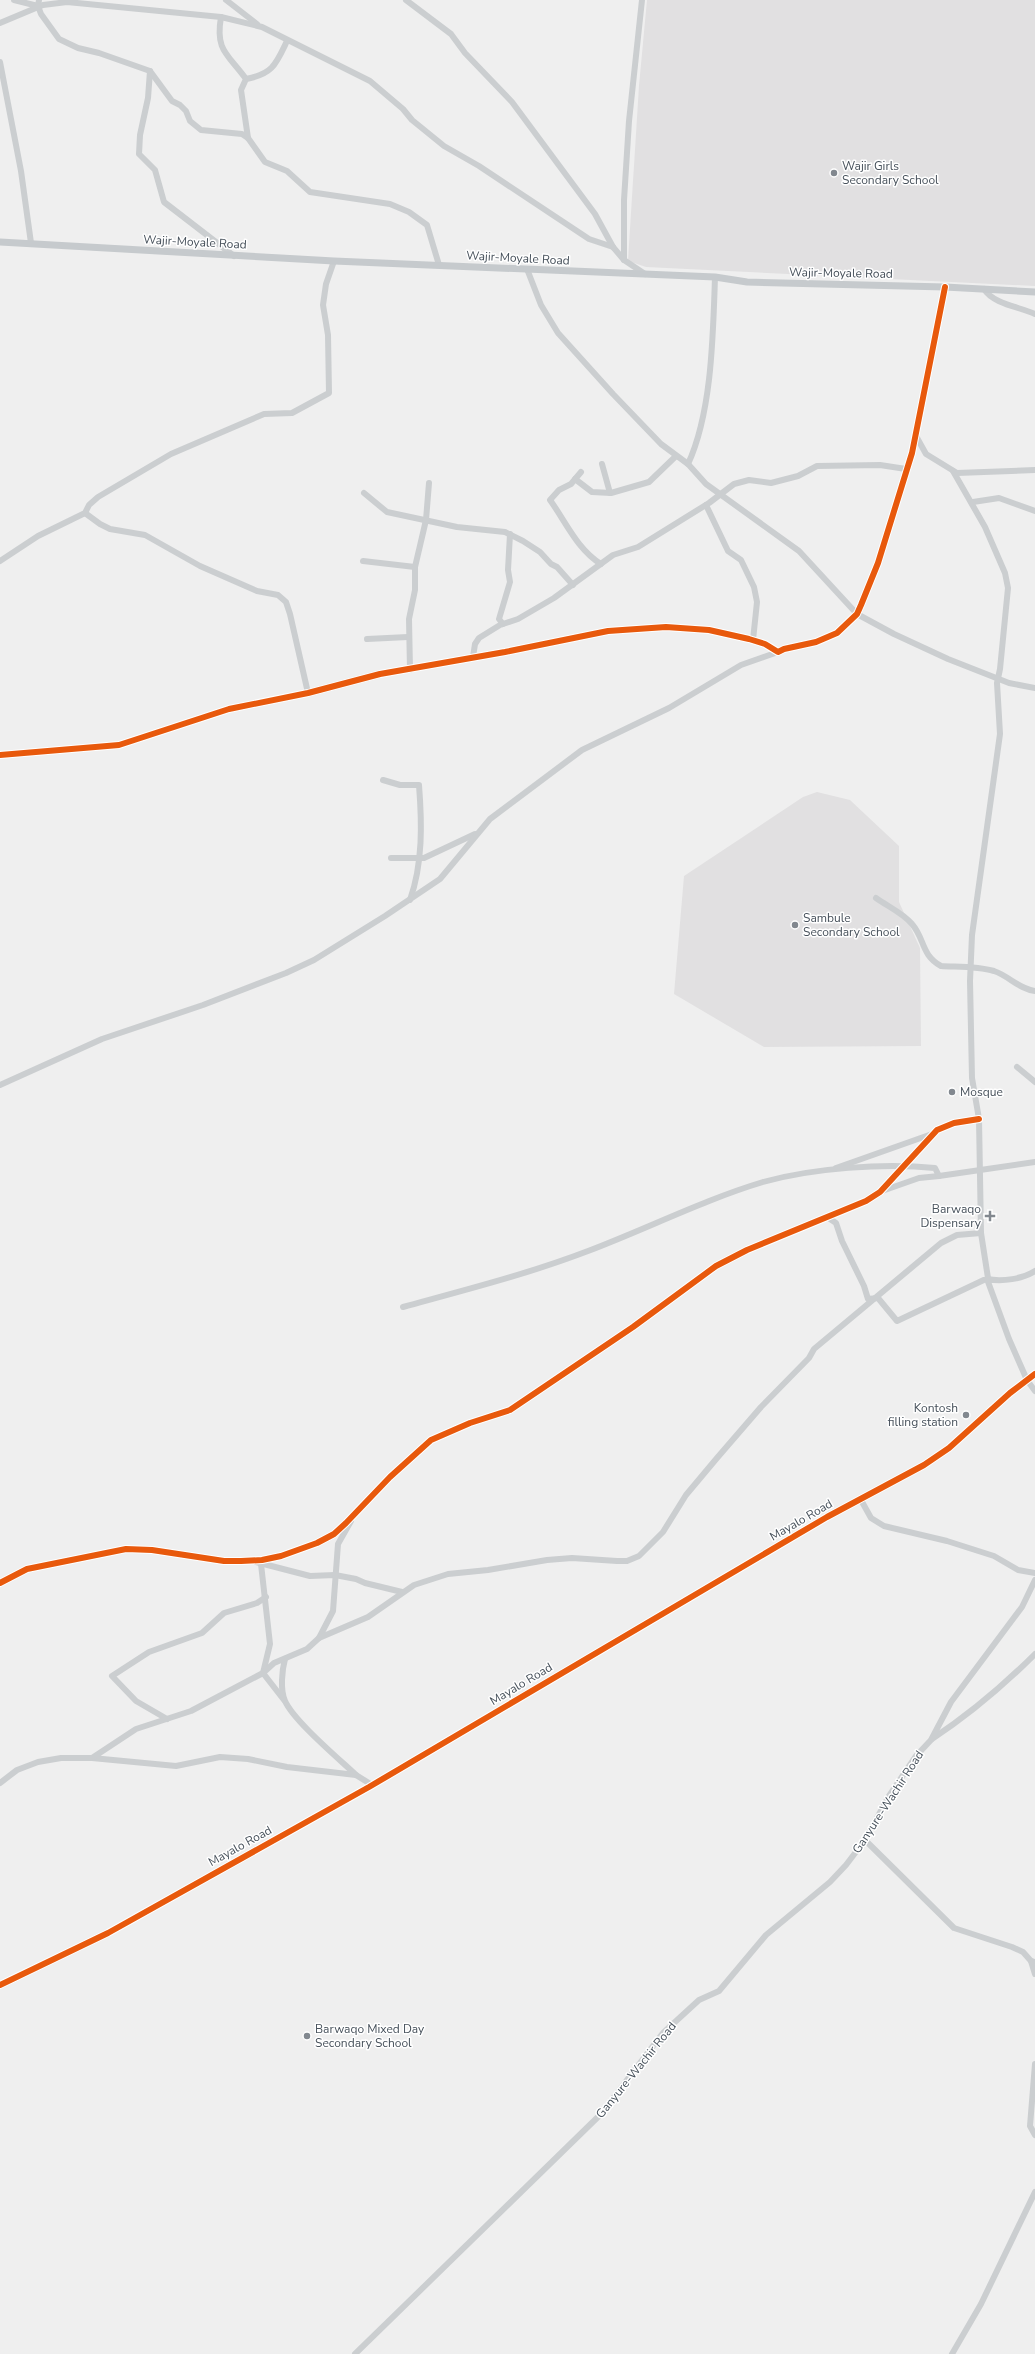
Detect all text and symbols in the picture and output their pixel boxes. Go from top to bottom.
place label: Wajir Girls Secondary School [842,158,939,188]
marker: Wajir Girls Secondary School [829,168,839,178]
street label: Wajir-Moyale Road [143,231,247,253]
street label: Wajir-Moyale Road [466,247,570,269]
street label: Wajir-Moyale Road [789,264,893,282]
place label: Sambule Secondary School [803,910,900,940]
marker: Sambule Secondary School [790,920,800,930]
place label: Mosque [960,1084,1003,1100]
marker: Mosque [947,1087,957,1097]
place label: Barwaqo Dispensary [920,1201,982,1231]
marker: Barwaqo Dispensary [984,1210,996,1222]
place label: Kontosh filling station [888,1400,958,1430]
marker: Kontosh filling station [961,1410,971,1420]
street label: Mayalo Road [767,1496,835,1544]
street label: Mayalo Road [487,1659,555,1709]
street label: Ganyure-Wachir Road [849,1748,927,1856]
street label: Mayalo Road [205,1822,275,1870]
street label: Ganyure-Wachir Road [592,2019,680,2121]
place label: Barwaqo Mixed Day Secondary School [315,2021,425,2051]
marker: Barwaqo Mixed Day Secondary School [302,2031,312,2041]

